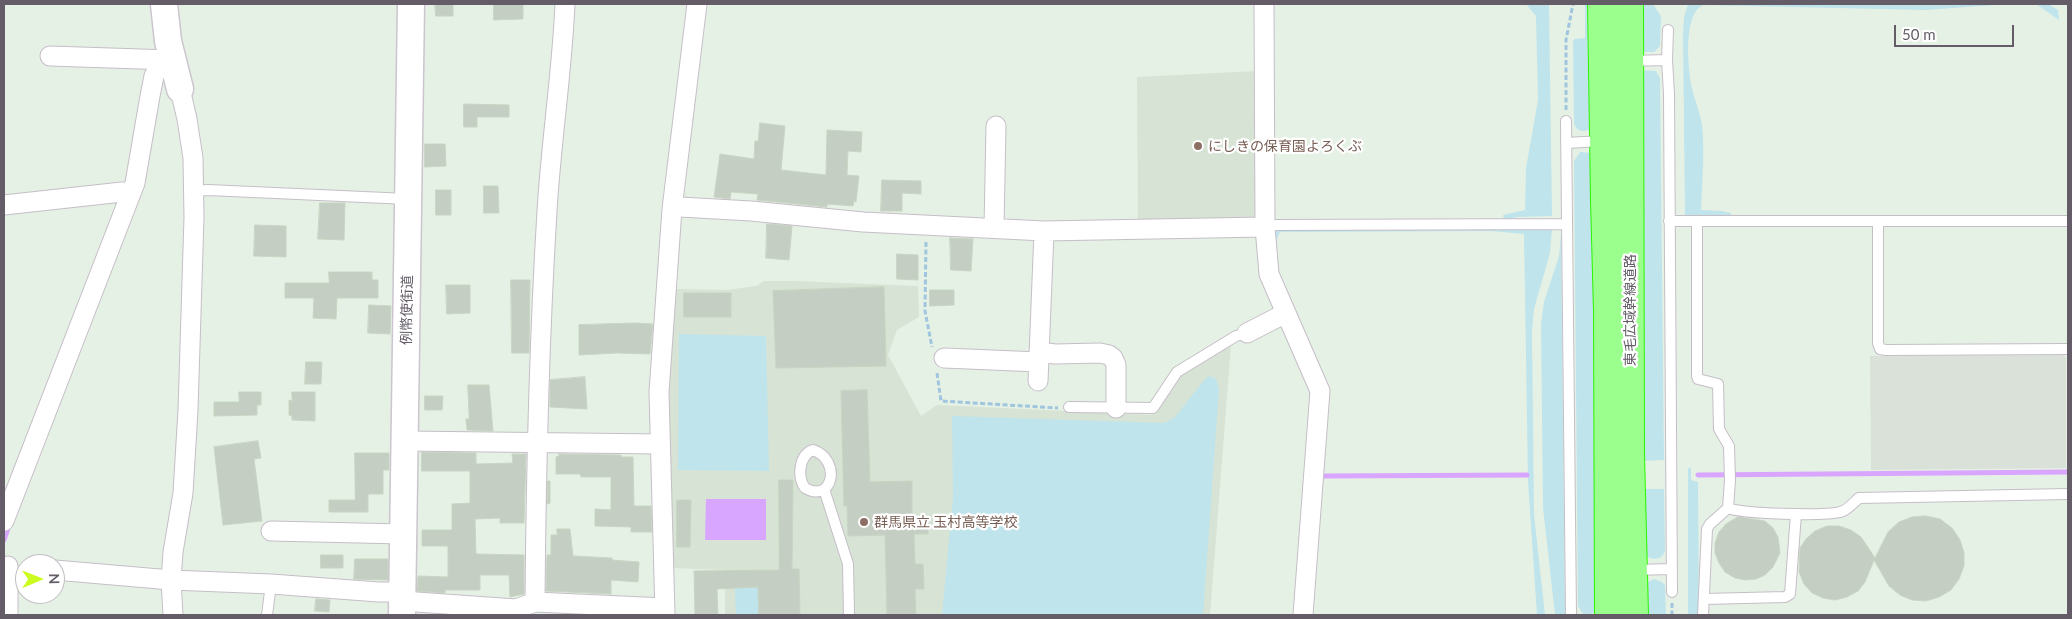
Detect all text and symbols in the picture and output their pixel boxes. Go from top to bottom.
scale bar [1897,15,2017,47]
text: 50 m [1902,25,1936,43]
place label: にしきの保育園よろくぶ [1208,138,1362,154]
marker: にしきの保育園よろくぶ [1192,140,1204,152]
street label: 東毛広域幹線道路 [1622,254,1638,366]
street label: 例幣使街道 [398,275,416,345]
place label: 群馬県立 玉村高等学校 [874,514,1018,530]
marker: 群馬県立 玉村高等学校 [858,516,870,528]
north arrow [15,554,65,604]
text: N [46,573,63,584]

